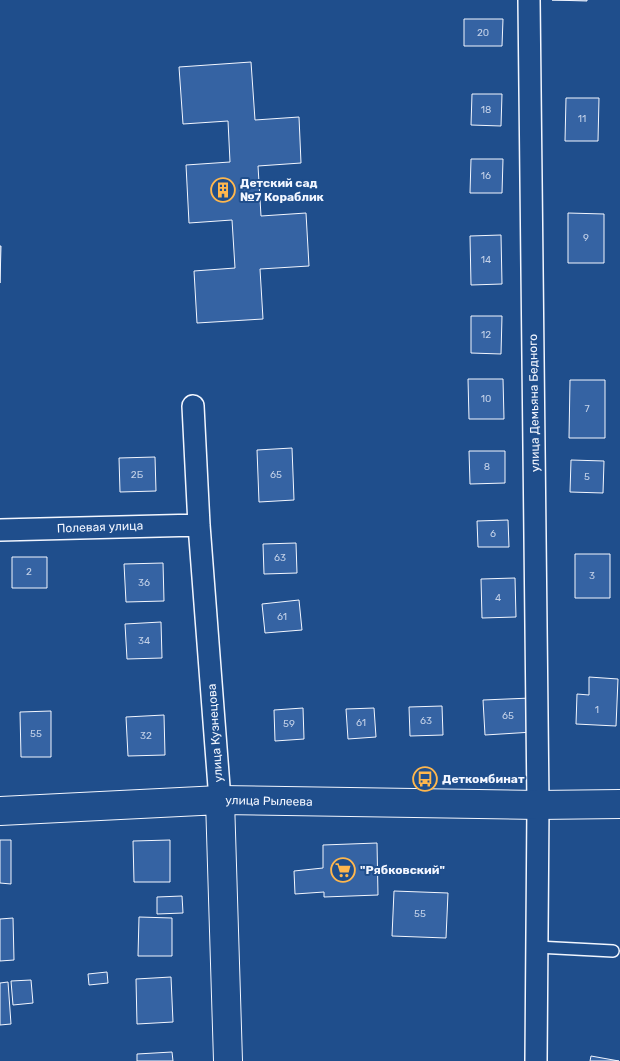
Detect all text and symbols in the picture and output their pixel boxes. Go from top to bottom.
house number: 20 [477,27,489,39]
house number: 18 [481,104,491,116]
house number: 11 [578,113,586,125]
house number: 16 [481,170,491,182]
place label: Детский сад №7 Кораблик [240,176,325,204]
building icon: Детский сад №7 Кораблик [210,177,236,203]
house number: 9 [583,232,589,244]
house number: 14 [481,254,491,266]
house number: 12 [481,329,491,341]
street label: улица Демьяна Бедного [526,334,542,472]
house number: 10 [481,393,491,405]
house number: 7 [584,403,590,415]
house number: 8 [484,461,490,473]
house number: 2Б [131,469,144,481]
house number: 65 [270,469,282,481]
house number: 5 [584,471,590,483]
street label: Полевая улица [57,518,143,536]
house number: 6 [490,528,496,540]
house number: 63 [274,552,286,564]
house number: 2 [26,566,32,578]
house number: 3 [589,570,595,582]
house number: 36 [138,577,150,589]
house number: 4 [495,592,501,604]
house number: 61 [277,611,287,623]
house number: 34 [138,635,150,647]
street label: улица Кузнецова [205,683,225,783]
house number: 1 [595,704,599,716]
house number: 65 [502,710,514,722]
house number: 63 [420,715,432,727]
house number: 61 [356,717,366,729]
house number: 59 [283,718,295,730]
house number: 55 [30,728,42,740]
house number: 32 [140,730,152,742]
bus stop icon: Деткомбинат [412,766,438,792]
place label: Деткомбинат [442,772,525,786]
street label: улица Рылеева [225,793,313,809]
supermarket icon: "Рябковский" [330,857,356,883]
place label: "Рябковский" [360,863,445,877]
house number: 55 [414,908,426,920]

